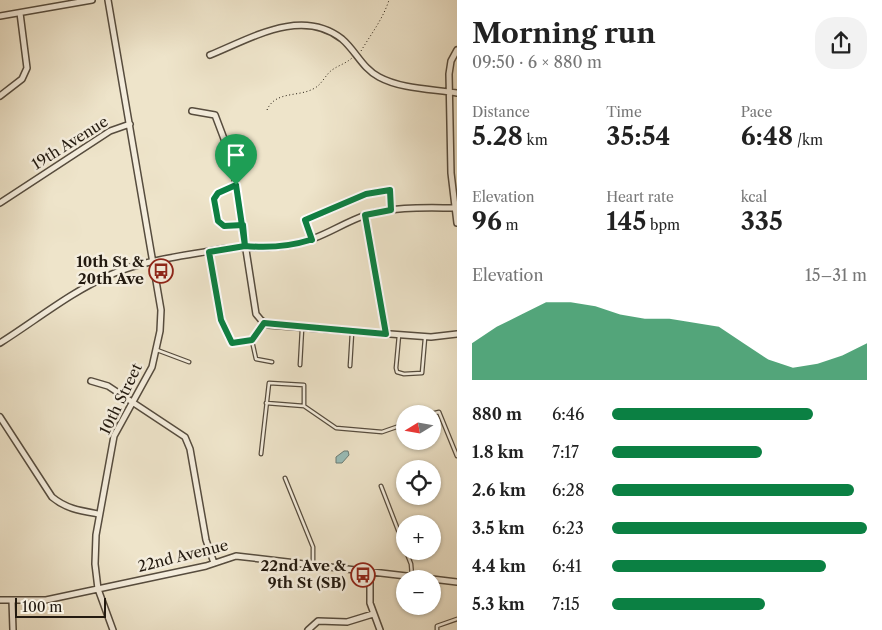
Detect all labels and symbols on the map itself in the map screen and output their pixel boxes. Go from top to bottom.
street label: 19th Avenue [28,112,111,174]
pin [215,134,257,185]
place label: 10th St & 20th Ave [76,252,145,288]
bus stop icon: 10th St & 20th Ave [148,258,174,284]
street label: 10th Street [95,359,146,438]
north arrow [396,405,441,450]
street label: 22nd Avenue [136,535,230,576]
place label: 22nd Ave & 9th St (SB) [260,556,347,592]
bus stop icon: 22nd Ave & 9th St (SB) [350,562,376,588]
scale bar [15,595,106,618]

